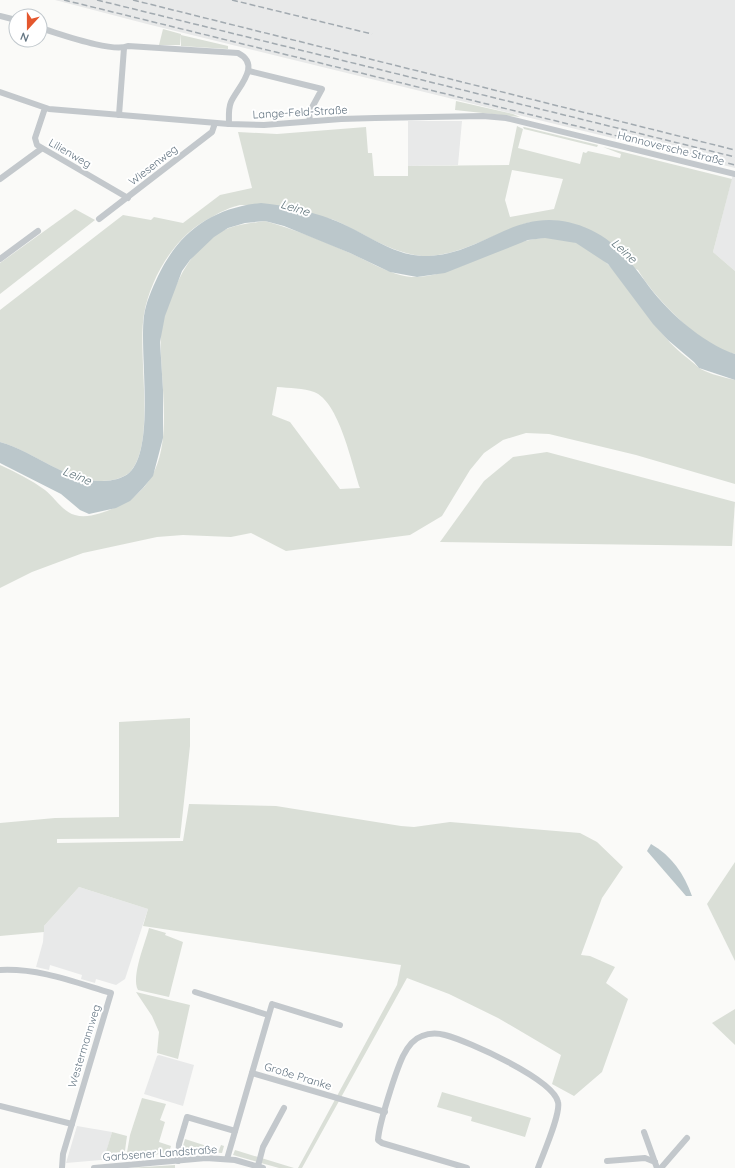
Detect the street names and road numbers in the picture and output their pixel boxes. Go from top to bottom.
street label: Lange-Feld-Straße [252,103,348,121]
street label: Hannoversche Straße [616,128,726,168]
street label: Lilienweg [46,135,94,171]
street label: Wiesenweg [126,142,180,188]
street label: Westermannweg [65,1003,103,1089]
street label: Große Pranke [263,1059,333,1093]
street label: Garbsener Landstraße [102,1142,218,1164]

